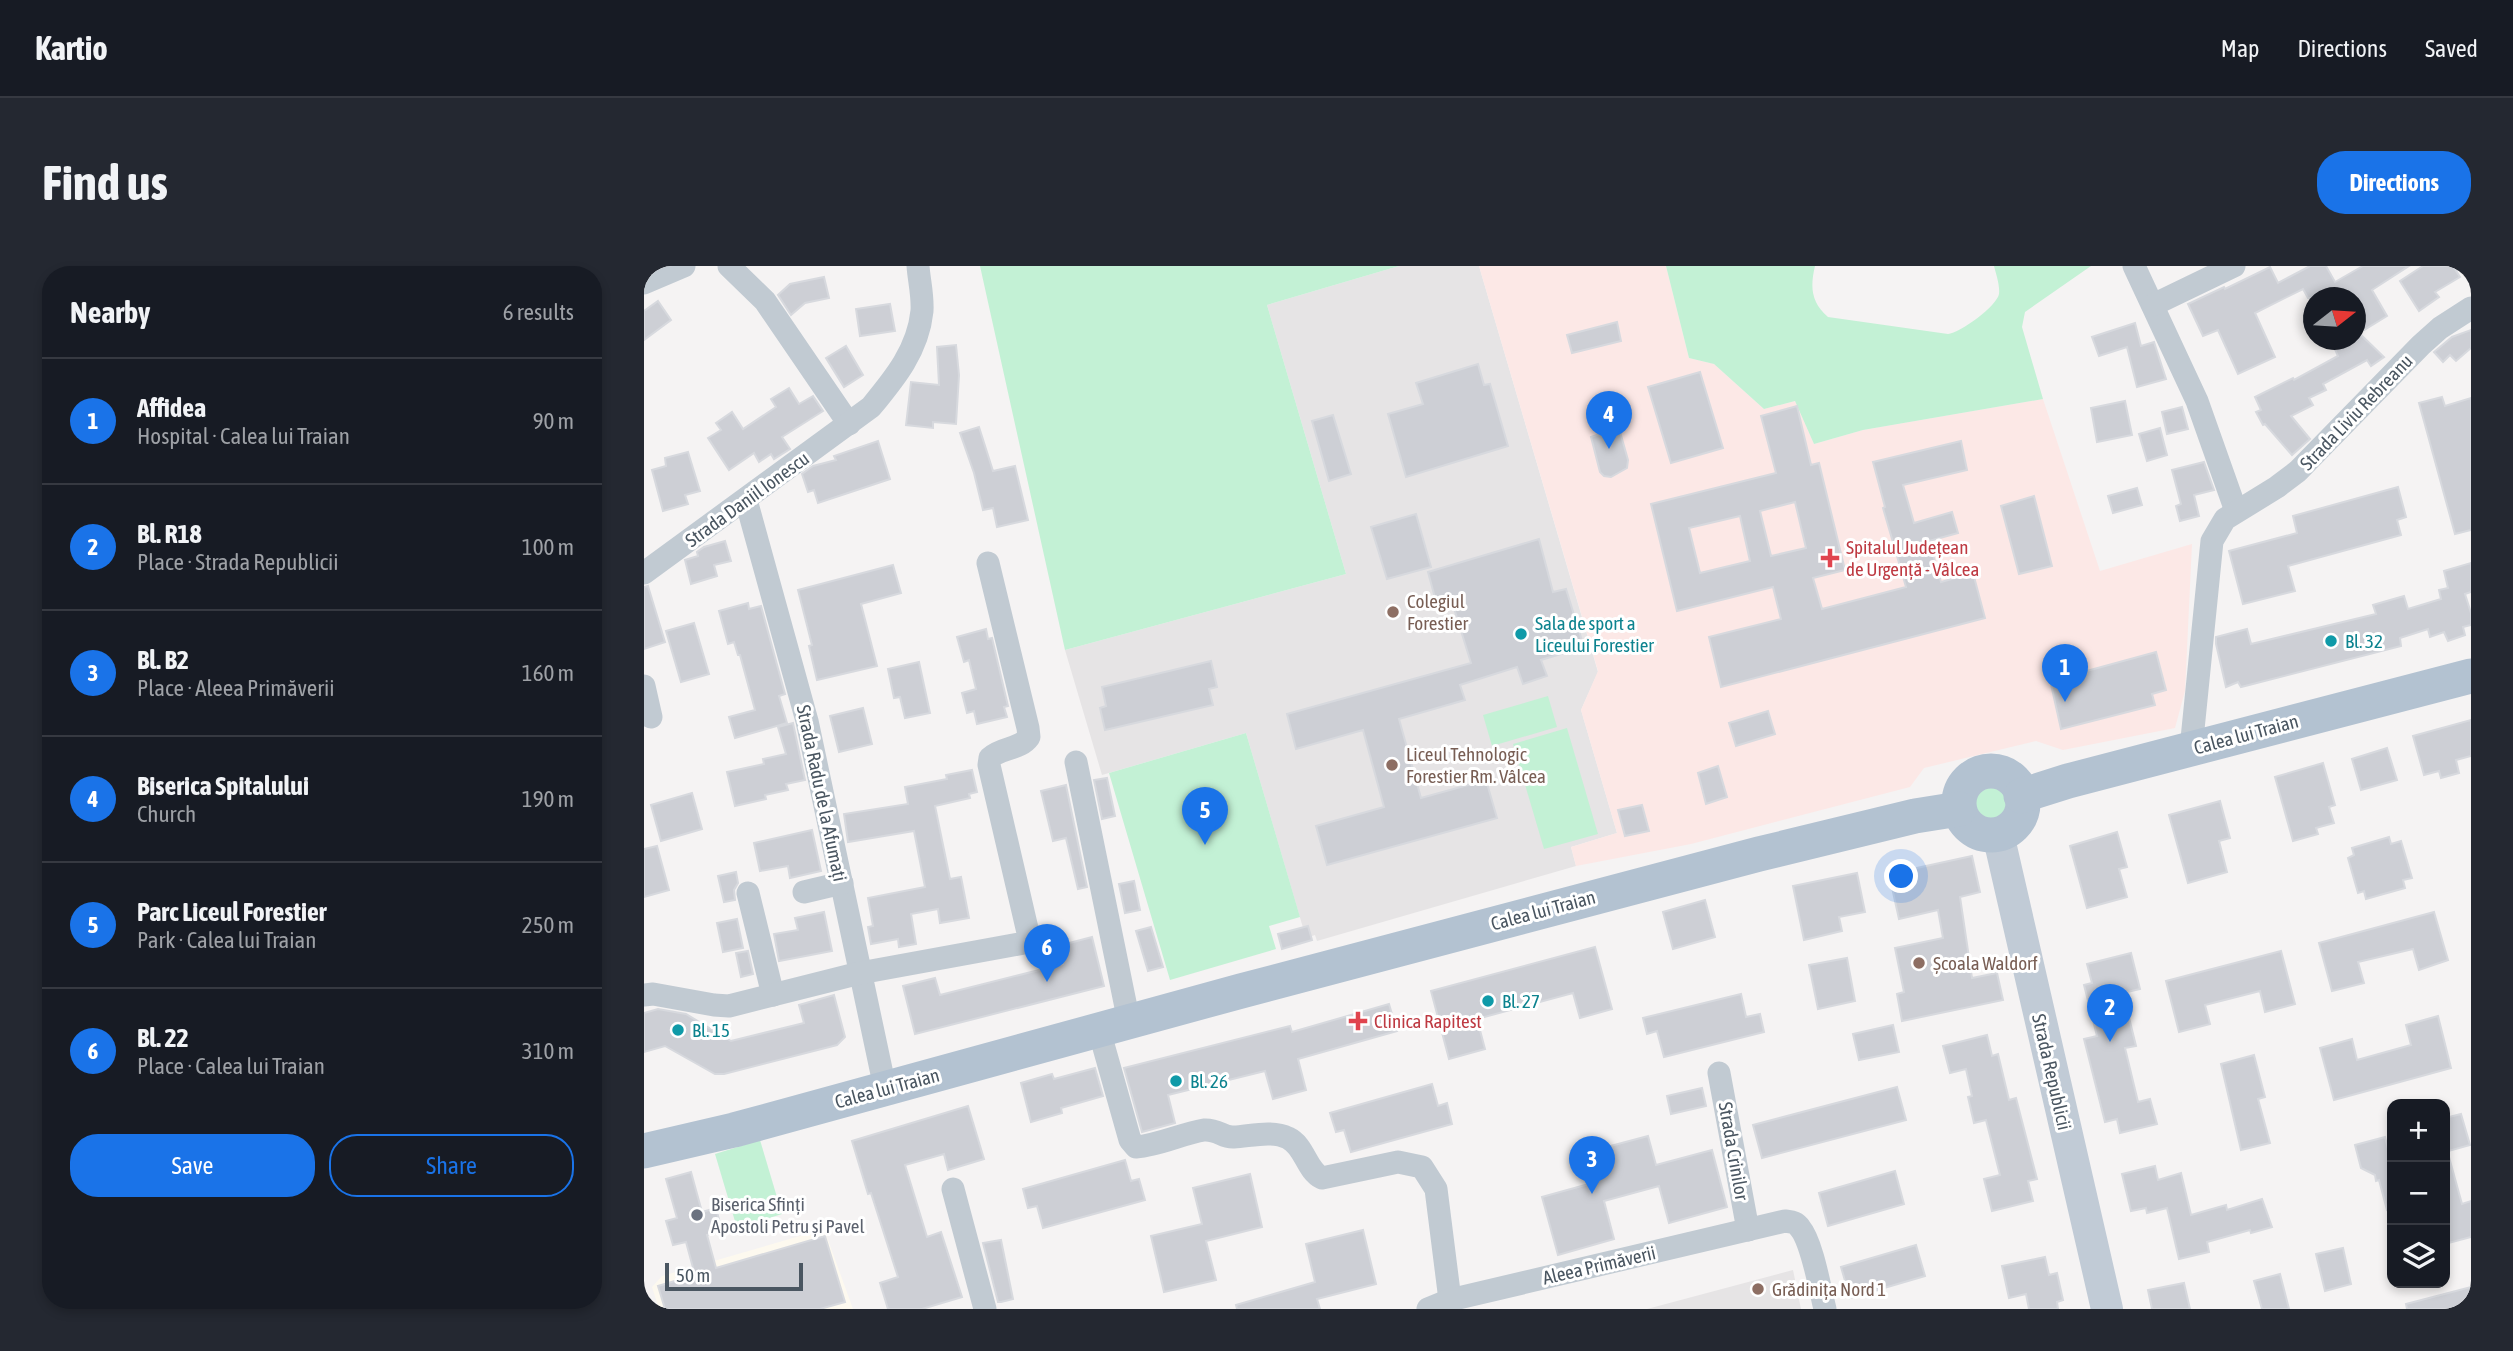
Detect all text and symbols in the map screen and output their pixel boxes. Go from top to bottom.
text: Kartio [35,29,108,67]
text: Map [2221,35,2259,62]
text: Directions [2297,35,2387,62]
text: Saved [2425,35,2478,62]
button: Directions [2317,151,2471,214]
text: Find us [42,154,168,210]
north arrow [2303,287,2366,350]
text: Nearby [70,295,150,329]
text: 6 results [503,299,574,325]
street label: Strada Liviu Rebreanu [2295,350,2417,474]
pin: 4 [1586,391,1632,449]
text: Affidea [137,393,206,423]
text: 1 [88,408,98,434]
text: 90 m [533,408,574,434]
text: Hospital · Calea lui Traian [137,423,350,449]
street label: Strada Daniil Ionescu [681,447,813,551]
text: Bl. R18 [137,519,202,549]
text: 2 [88,534,98,560]
text: 100 m [522,534,574,560]
place label: Spitalul Județean de Urgență - Vâlcea [1846,536,1979,580]
marker: Spitalul Județean de Urgență - Vâlcea [1820,548,1840,568]
text: Place · Strada Republicii [137,549,339,575]
place label: Colegiul Forestier [1407,590,1469,634]
marker: Colegiul Forestier [1385,604,1401,620]
place label: Sala de sport a Liceului Forestier [1535,612,1654,656]
marker: Sala de sport a Liceului Forestier [1513,626,1529,642]
place label: Bl. 32 [2345,630,2383,652]
marker: Bl. 32 [2323,633,2339,649]
pin: 1 [2042,644,2088,702]
text: Bl. B2 [137,645,189,675]
text: 3 [88,660,98,686]
text: 160 m [522,660,574,686]
text: Place · Aleea Primăverii [137,675,335,701]
street label: Strada Radu de la Afumați [793,703,851,883]
street label: Calea lui Traian [2191,710,2301,758]
place label: Liceul Tehnologic Forestier Rm. Vâlcea [1406,743,1546,787]
marker: Liceul Tehnologic Forestier Rm. Vâlcea [1384,757,1400,773]
text: Biserica Spitalului [137,771,309,801]
text: 4 [88,786,98,812]
text: 190 m [522,786,574,812]
pin: 5 [1182,787,1228,845]
text: Church [137,801,196,827]
your location [1884,859,1918,893]
street label: Calea lui Traian [1488,886,1598,934]
text: Parc Liceul Forestier [137,897,326,927]
text: 5 [88,912,98,938]
text: 250 m [522,912,574,938]
pin: 6 [1024,924,1070,982]
text: Park · Calea lui Traian [137,927,316,953]
place label: Școala Waldorf [1933,952,2038,974]
marker: Școala Waldorf [1911,955,1927,971]
pin: 2 [2087,984,2133,1042]
place label: Bl. 27 [1502,990,1540,1012]
marker: Bl. 27 [1480,993,1496,1009]
place label: Clinica Rapitest [1374,1010,1482,1032]
marker: Clinica Rapitest [1348,1011,1368,1031]
street label: Strada Republicii [2028,1012,2076,1132]
place label: Bl. 15 [692,1019,730,1041]
marker: Bl. 15 [670,1022,686,1038]
text: Bl. 22 [137,1023,189,1053]
text: 6 [88,1038,98,1064]
text: 310 m [522,1038,574,1064]
text: Place · Calea lui Traian [137,1053,325,1079]
street label: Calea lui Traian [832,1064,942,1112]
place label: Bl. 26 [1190,1070,1228,1092]
marker: Bl. 26 [1168,1073,1184,1089]
map controls [2387,1099,2450,1288]
button: + [2387,1099,2450,1162]
street label: Strada Crinilor [1715,1100,1754,1202]
button: Save [70,1134,315,1197]
button: Share [329,1134,574,1197]
pin: 3 [1569,1136,1615,1194]
button: − [2387,1162,2450,1225]
place label: Biserica Sfinți Apostoli Petru și Pavel [711,1193,865,1237]
marker: Biserica Sfinți Apostoli Petru și Pavel [689,1207,705,1223]
button: layers [2387,1225,2450,1288]
street label: Aleea Primăverii [1540,1241,1658,1289]
scale bar [665,1260,803,1292]
text: 50 m [676,1264,710,1286]
place label: Grădinița Nord 1 [1772,1278,1886,1300]
marker: Grădinița Nord 1 [1750,1281,1766,1297]

